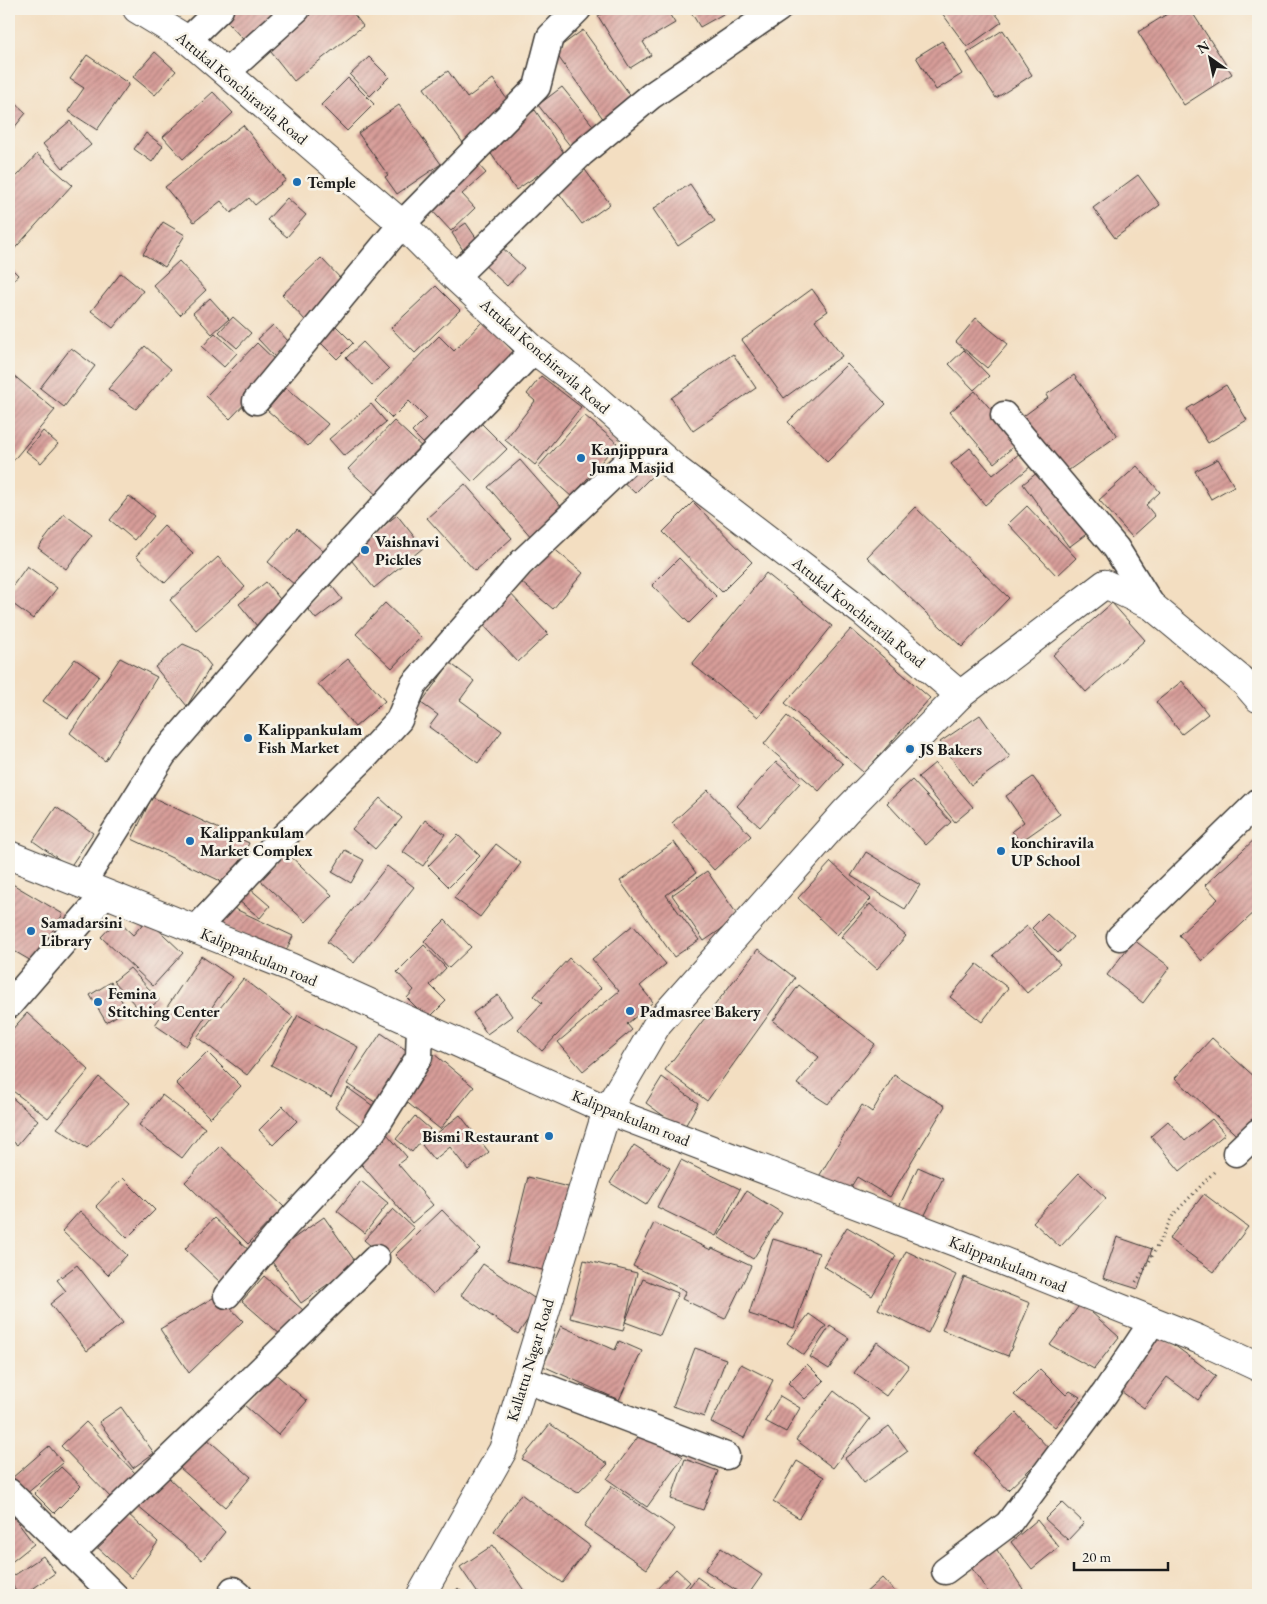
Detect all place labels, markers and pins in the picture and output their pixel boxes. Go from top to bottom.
place label: Temple [307,172,356,193]
marker: Temple [291,176,303,188]
place label: Kanjippura Juma Masjid [589,439,674,478]
marker: Kanjippura Juma Masjid [575,452,587,464]
place label: Vaishnavi Pickles [375,531,439,570]
marker: Vaishnavi Pickles [359,544,371,556]
place label: Kalippankulam Fish Market [258,719,362,758]
marker: Kalippankulam Fish Market [242,732,254,744]
place label: JS Bakers [918,739,982,760]
marker: JS Bakers [904,743,916,755]
place label: Kalippankulam Market Complex [200,822,313,861]
place label: konchiravila UP School [1011,832,1095,871]
marker: Kalippankulam Market Complex [184,835,196,847]
marker: konchiravila UP School [995,845,1007,857]
place label: Samadarsini Library [41,912,123,951]
marker: Samadarsini Library [25,925,37,937]
place label: Femina Stitching Center [108,983,220,1022]
marker: Femina Stitching Center [92,996,104,1008]
place label: Padmasree Bakery [640,1001,761,1022]
marker: Padmasree Bakery [624,1005,636,1017]
place label: Bismi Restaurant [422,1126,539,1147]
marker: Bismi Restaurant [543,1130,555,1142]

